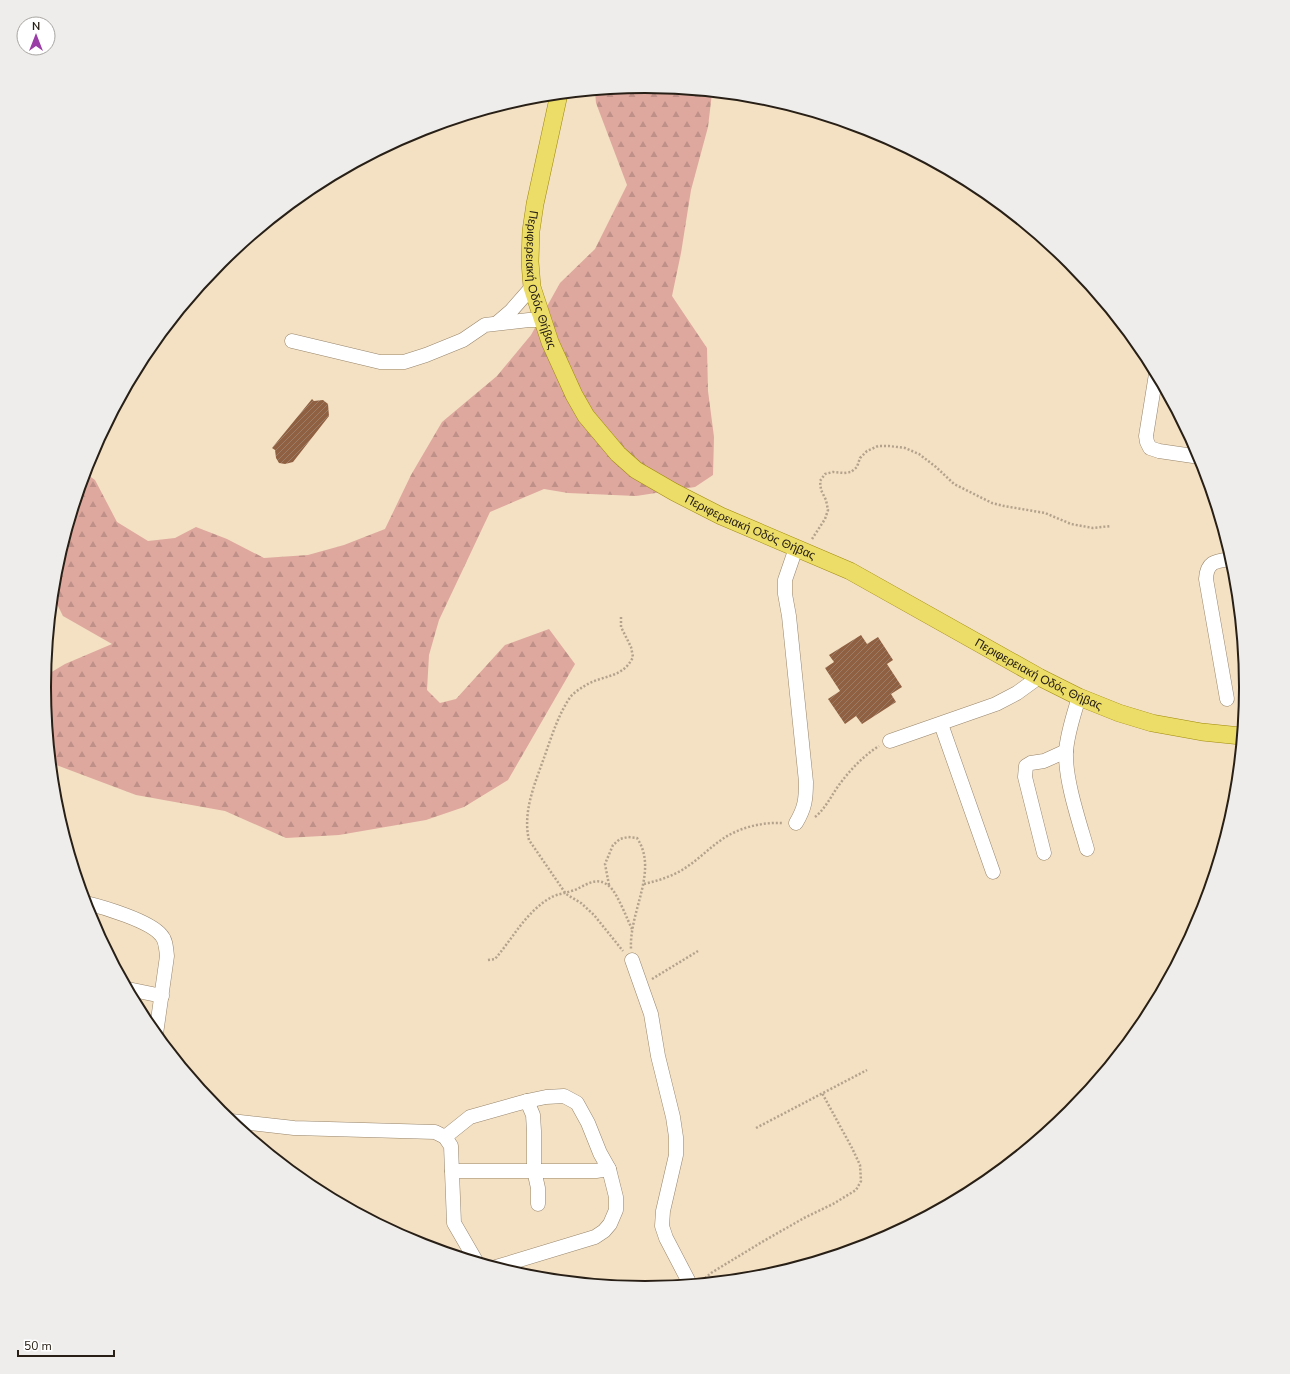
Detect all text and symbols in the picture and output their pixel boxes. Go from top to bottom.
north arrow [16,16,56,56]
text: N [32,19,40,34]
street label: Περιφερειακή Οδός Θήβας [522,209,560,352]
street label: Περιφερειακή Οδός Θήβας [682,491,818,563]
street label: Περιφερειακή Οδός Θήβας [972,635,1105,714]
scale bar [18,1332,114,1358]
text: 50 m [24,1338,52,1354]

